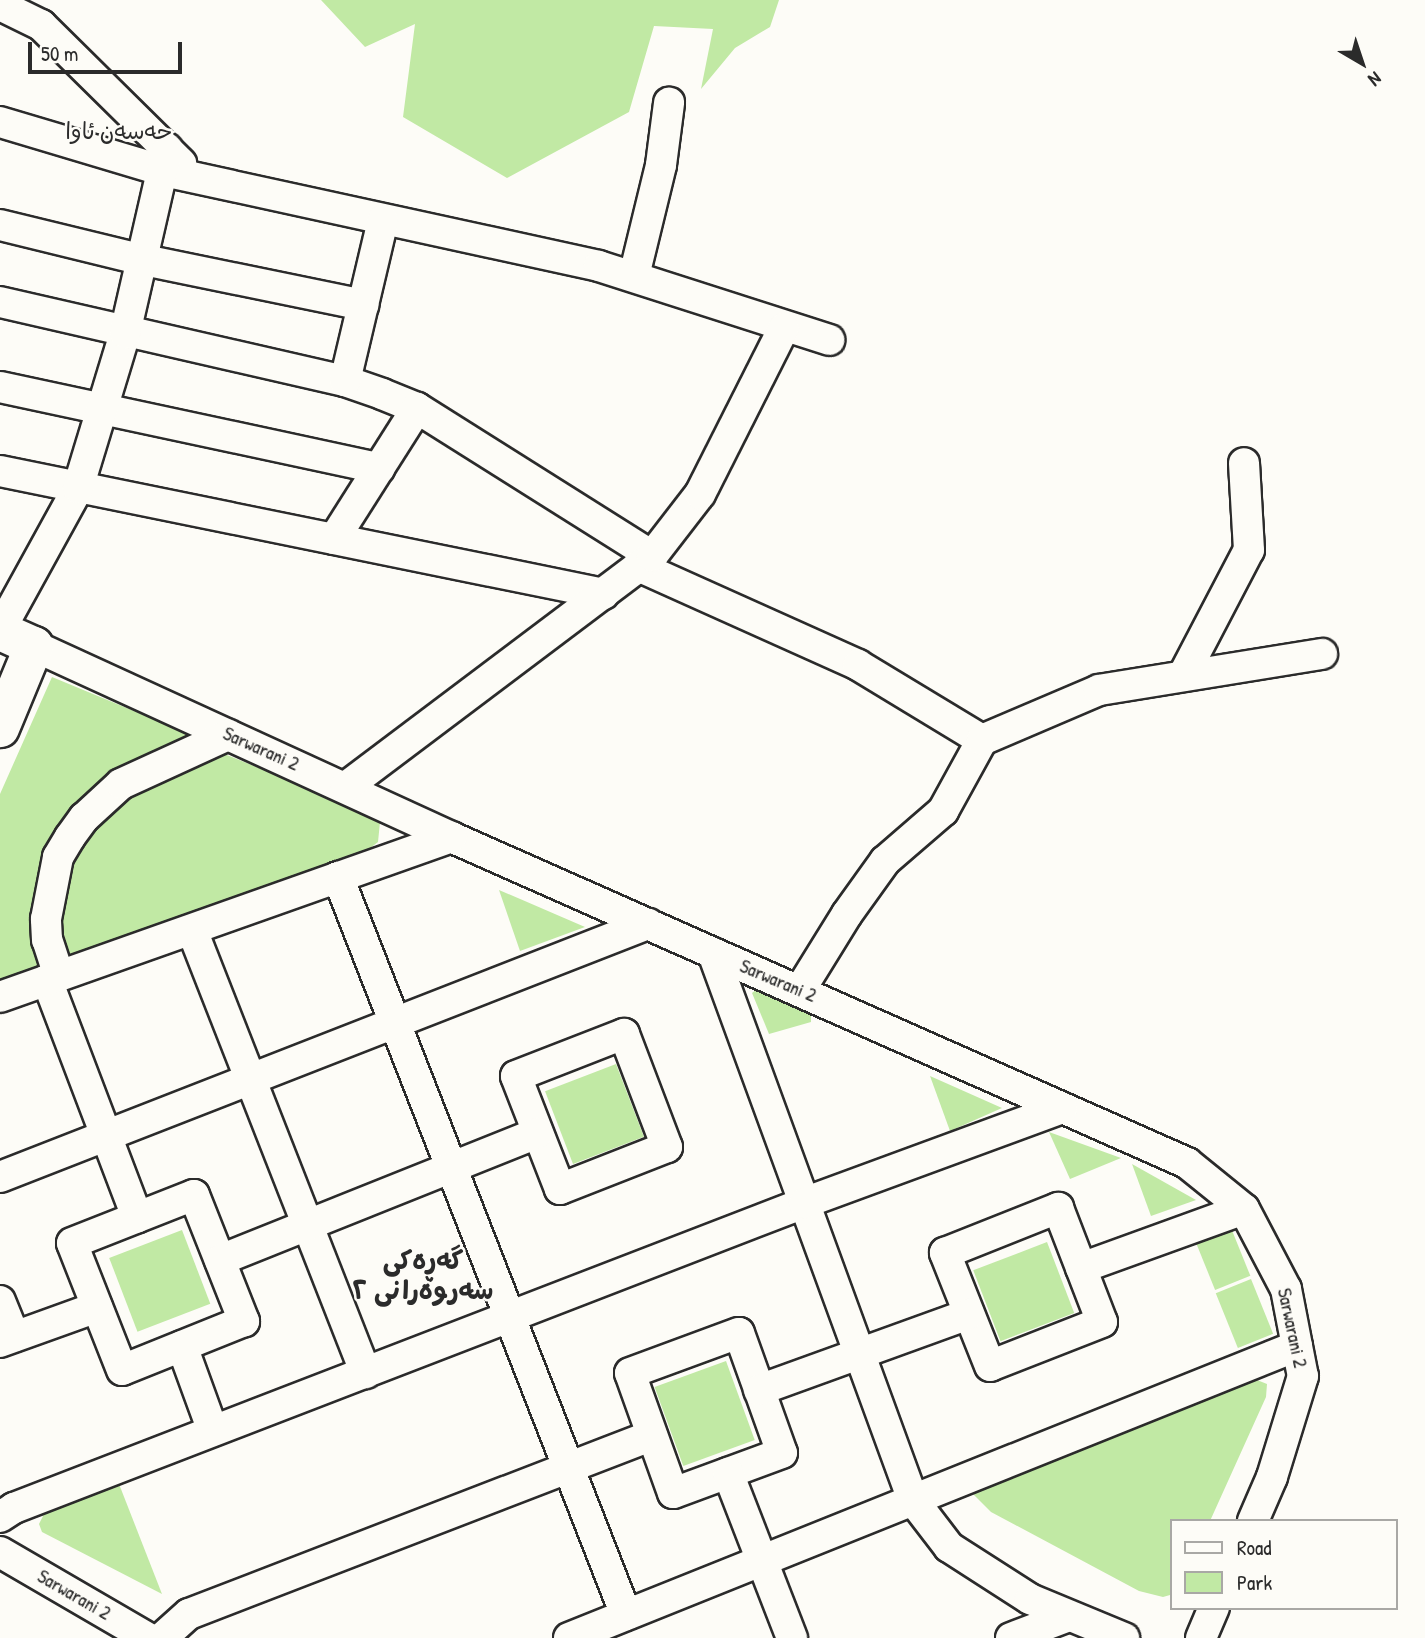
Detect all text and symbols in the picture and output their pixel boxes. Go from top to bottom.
scale bar [32,28,186,72]
north arrow [1327,28,1397,98]
text: 50 m [41,39,78,68]
text: N [1363,66,1387,93]
district label: حەسەن ئاوا [65,117,173,145]
street label: Sarwarani 2 [220,722,302,776]
street label: Sarwarani 2 [736,955,820,1007]
district label: گەڕەکی سەروەرانی ٢ [353,1244,493,1306]
street label: Sarwarani 2 [1272,1286,1312,1370]
legend [1170,1519,1397,1610]
text: Road [1237,1533,1271,1562]
street label: Sarwarani 2 [33,1565,115,1625]
text: Park [1237,1568,1272,1597]

